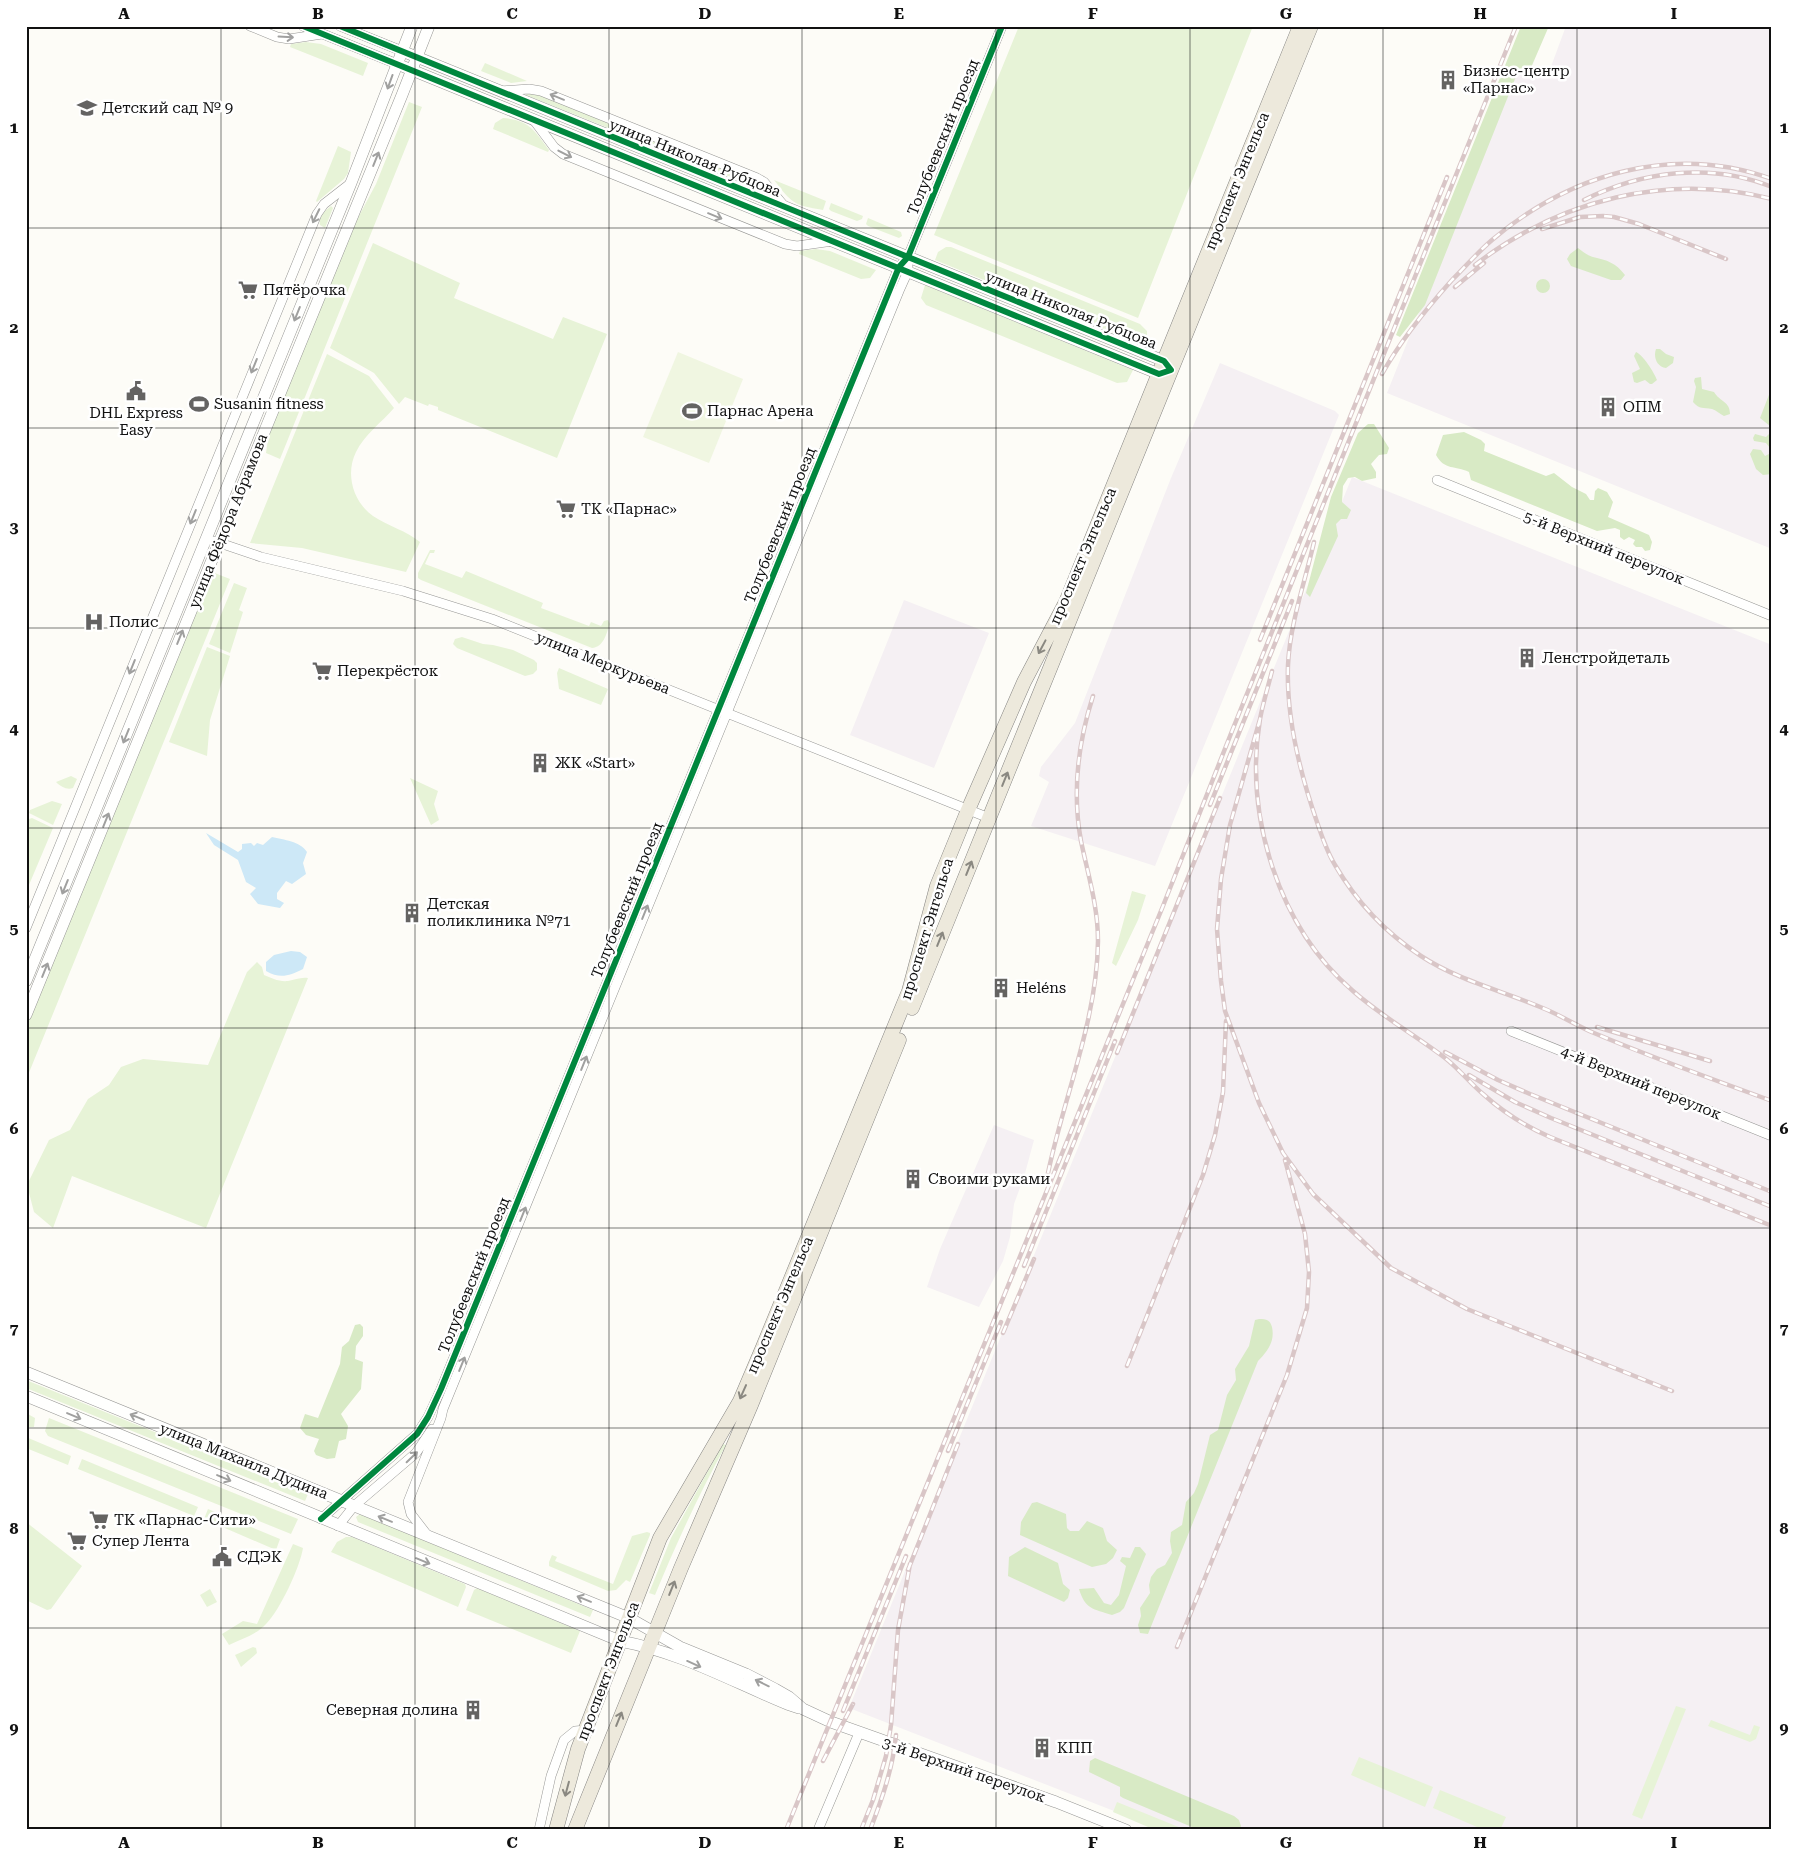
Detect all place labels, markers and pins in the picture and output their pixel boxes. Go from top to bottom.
place label: Бизнес-центр «Парнас» [1463,62,1570,97]
building icon: Бизнес-центр «Парнас» [1437,69,1459,91]
school or university icon: Детский сад № 9 [76,97,98,119]
place label: Детский сад № 9 [102,99,233,117]
supermarket icon: Пятёрочка [237,279,259,301]
place label: Пятёрочка [263,281,346,299]
public building icon: DHL Express Easy [125,380,147,402]
sports icon: Susanin fitness [188,393,210,415]
place label: Susanin fitness [214,395,324,413]
building icon: ОПМ [1597,396,1619,418]
place label: ОПМ [1623,398,1662,416]
sports icon: Парнас Арена [681,400,703,422]
place label: Парнас Арена [707,402,813,420]
place label: DHL Express Easy [89,404,183,439]
supermarket icon: ТК «Парнас» [555,498,577,520]
place label: ТК «Парнас» [581,500,677,518]
hospital icon: Полис [83,611,105,633]
place label: Полис [109,613,158,631]
building icon: Ленстройдеталь [1516,647,1538,669]
place label: Ленстройдеталь [1542,649,1670,667]
supermarket icon: Перекрёсток [311,660,333,682]
place label: Перекрёсток [337,662,439,680]
building icon: ЖК «Start» [529,752,551,774]
place label: ЖК «Start» [555,754,635,772]
place label: Детская поликлиника №71 [427,895,571,930]
building icon: Детская поликлиника №71 [401,902,423,924]
building icon: Heléns [990,977,1012,999]
place label: Heléns [1016,979,1066,997]
building icon: Своими руками [902,1168,924,1190]
place label: Своими руками [928,1170,1050,1188]
supermarket icon: ТК «Парнас-Сити» [88,1509,110,1531]
place label: ТК «Парнас-Сити» [114,1511,256,1529]
supermarket icon: Супер Лента [66,1530,88,1552]
place label: Супер Лента [92,1532,189,1550]
public building icon: СДЭК [211,1546,233,1568]
place label: СДЭК [237,1548,282,1566]
building icon: Северная долина [462,1699,484,1721]
place label: Северная долина [326,1701,458,1719]
building icon: КПП [1031,1737,1053,1759]
place label: КПП [1057,1739,1093,1757]

